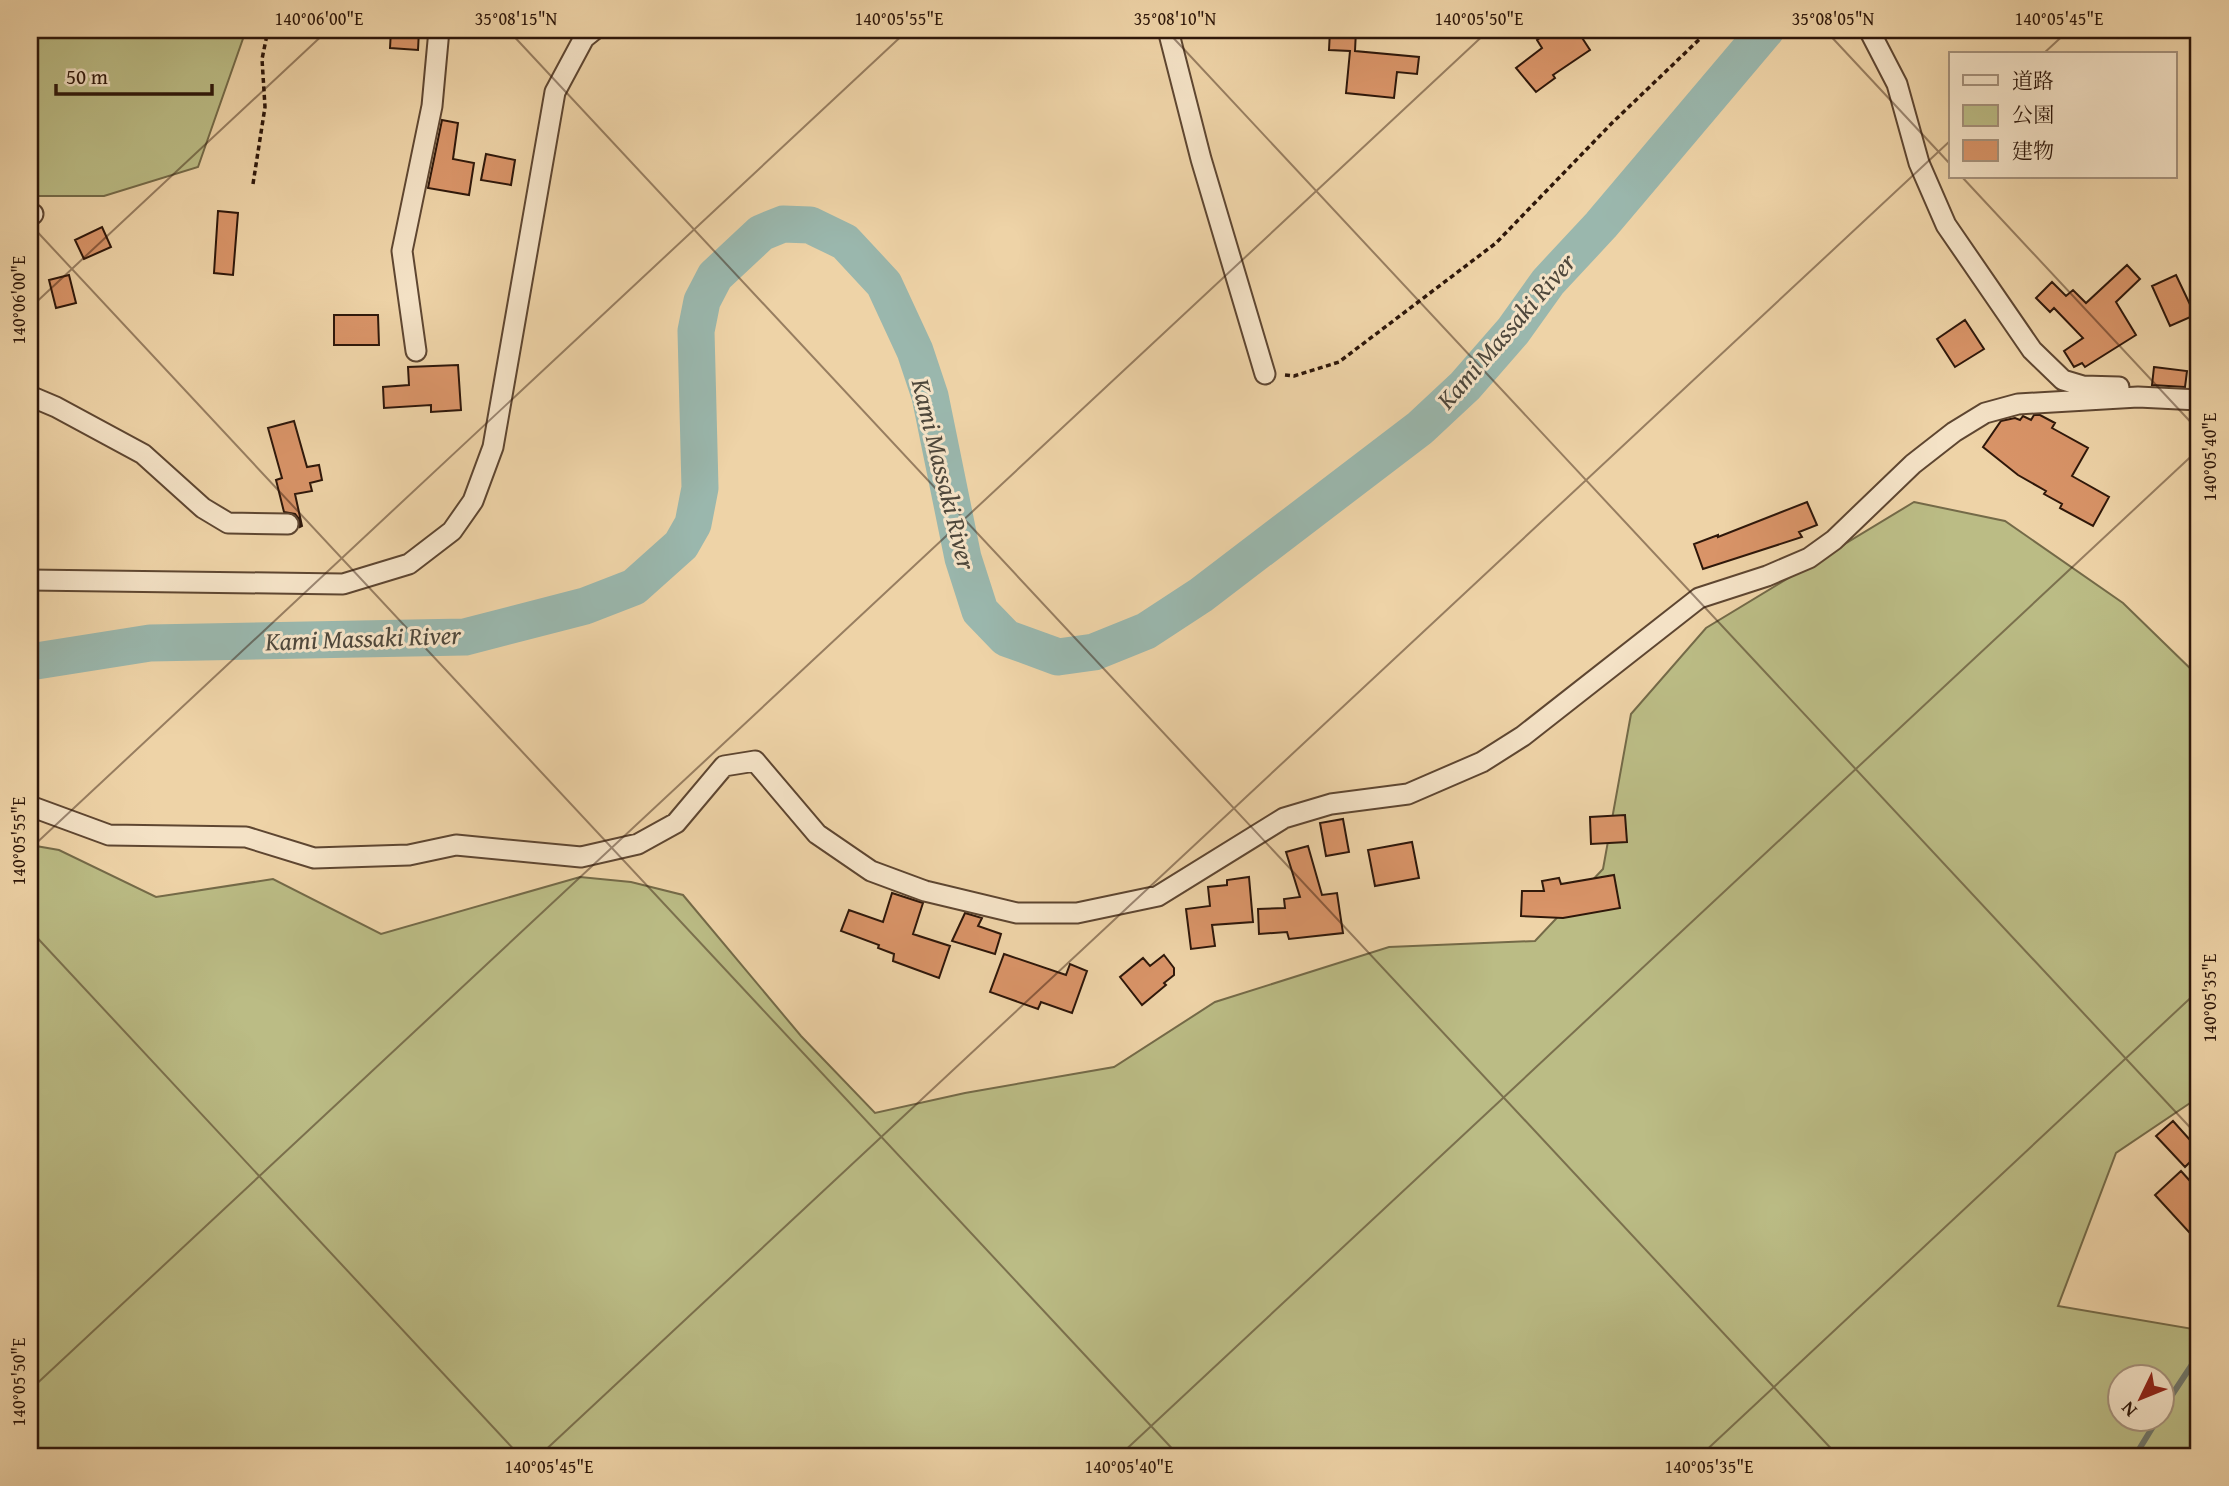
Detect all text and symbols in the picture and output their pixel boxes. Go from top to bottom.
text: 140°06'00"E [275,5,363,32]
text: 35°08'15"N [475,5,558,32]
text: 140°05'55"E [855,5,943,32]
text: 35°08'10"N [1134,5,1217,32]
text: 140°05'50"E [1435,5,1523,32]
text: 35°08'05"N [1792,5,1875,32]
text: 140°05'45"E [2015,5,2103,32]
scale bar [56,52,212,96]
legend [1949,52,2176,178]
text: 50 m [66,61,108,92]
text: 道路 [2012,65,2054,96]
text: 公園 [2012,99,2054,130]
text: 建物 [2012,135,2054,166]
water label: Kami Massaki River [1426,243,1585,418]
text: 140°06'00"E [5,256,32,344]
water label: Kami Massaki River [902,373,987,575]
text: 140°05'40"E [2196,413,2223,501]
water label: Kami Massaki River [263,615,463,660]
text: 140°05'55"E [5,797,32,885]
text: 140°05'35"E [2196,954,2223,1042]
text: 140°05'50"E [5,1338,32,1426]
north arrow [2106,1364,2176,1434]
text: N [2114,1395,2143,1424]
text: 140°05'45"E [505,1453,593,1480]
text: 140°05'40"E [1085,1453,1173,1480]
text: 140°05'35"E [1665,1453,1753,1480]

